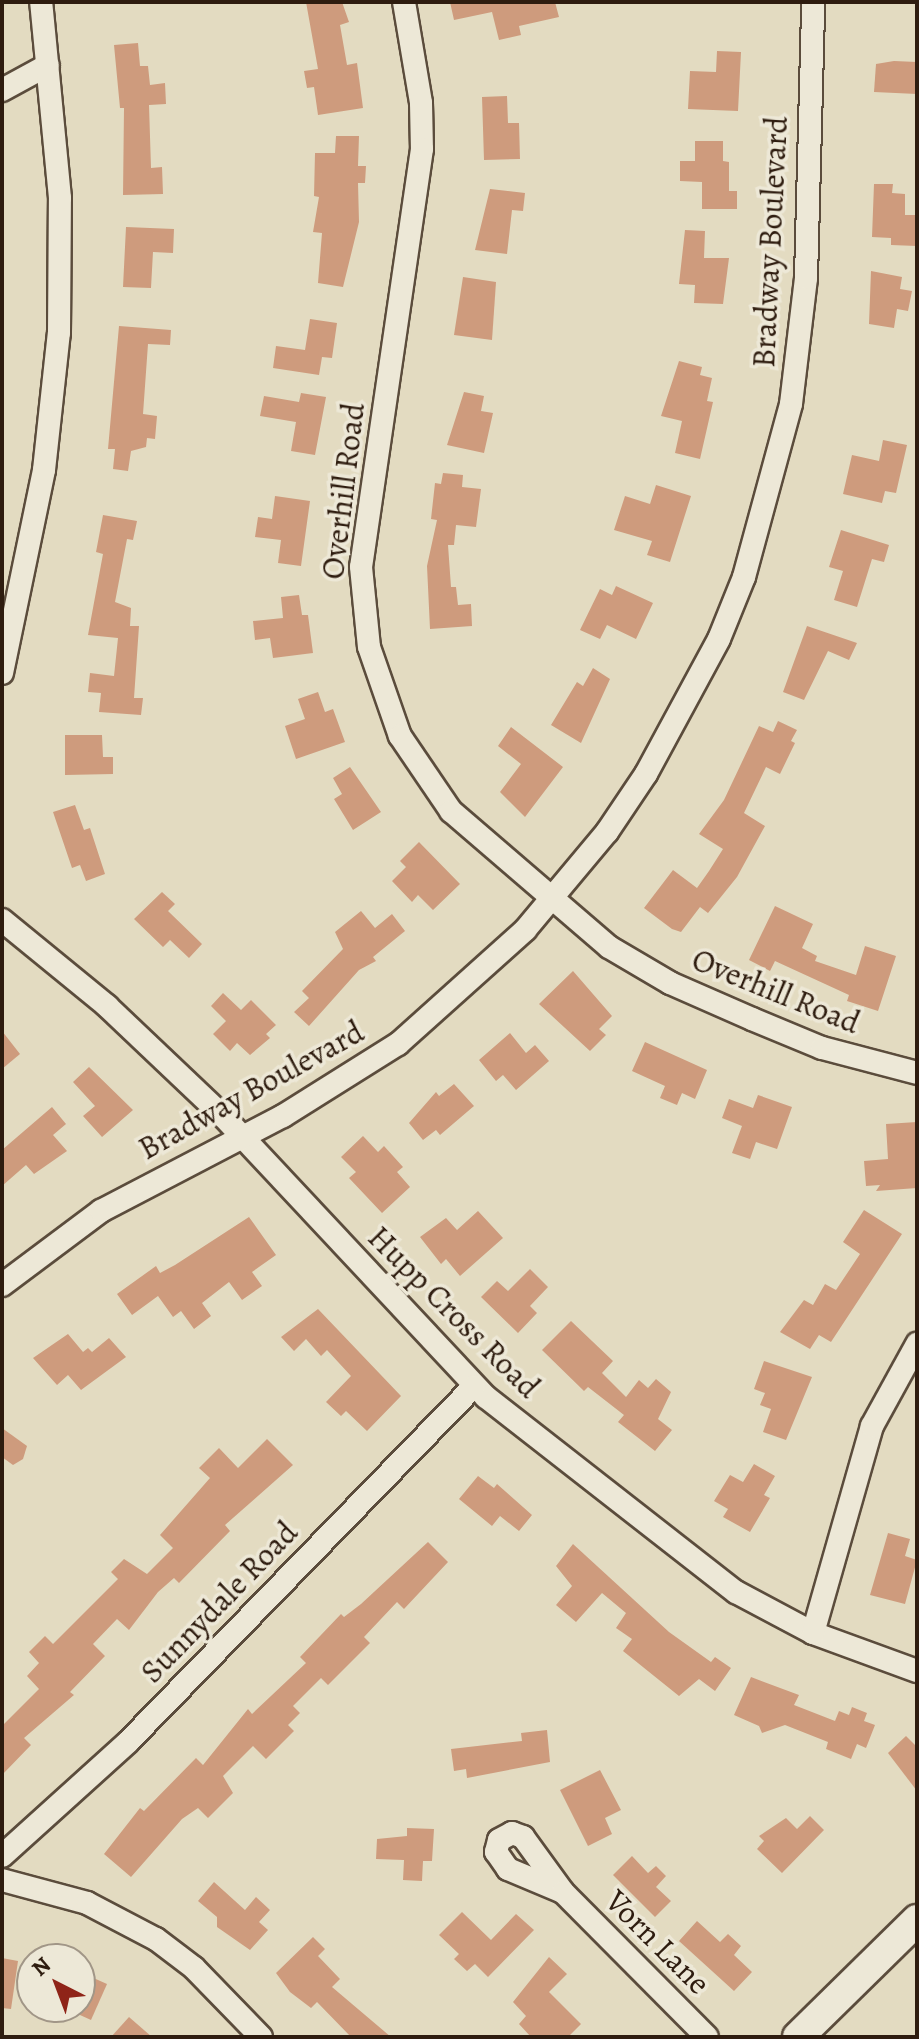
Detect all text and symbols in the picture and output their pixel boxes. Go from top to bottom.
street label: Bradway Boulevard [744,115,796,369]
street label: Overhill Road [313,401,373,581]
street label: Overhill Road [687,940,865,1042]
street label: Bradway Boulevard [132,1012,370,1168]
street label: Hupp Cross Road [360,1218,548,1406]
street label: Sunnydale Road [132,1513,306,1691]
street label: Vorn Lane [598,1882,718,2002]
north arrow [16,1943,96,2023]
text: N [25,1950,57,1983]

